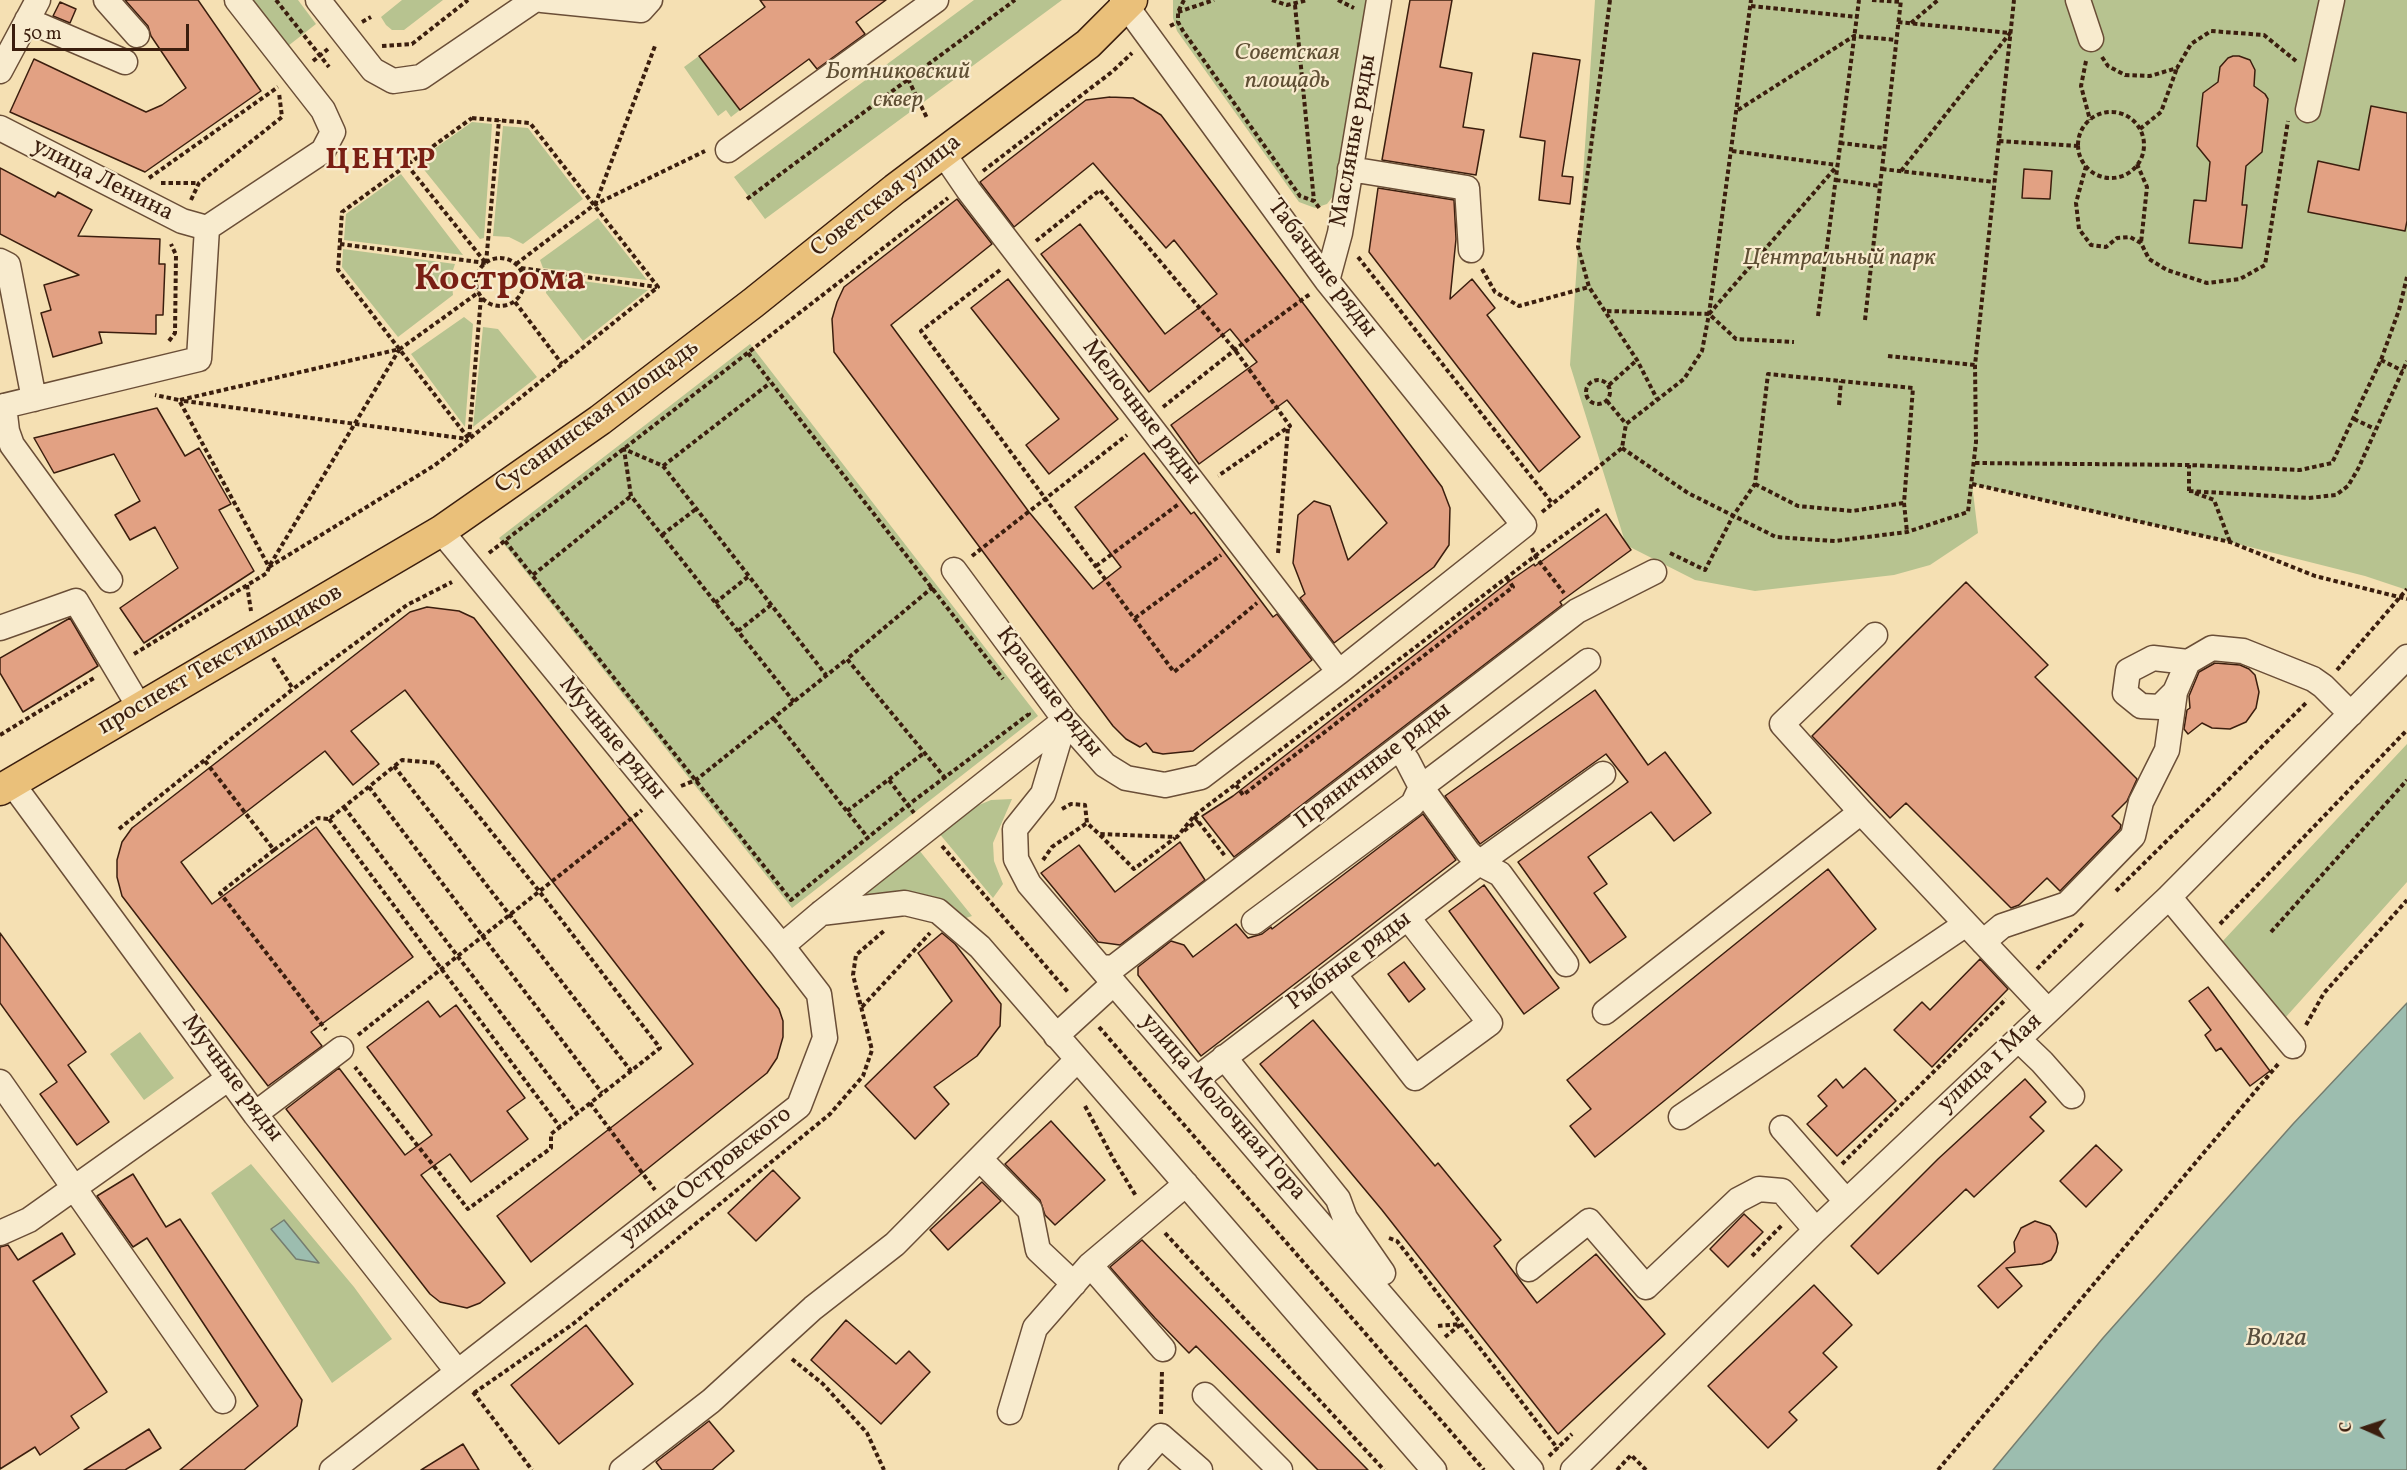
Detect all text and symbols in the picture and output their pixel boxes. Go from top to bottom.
scale bar [15,12,192,50]
text: 50 m [23,22,62,47]
park label: Советская площадь [1234,41,1340,97]
street label: Масляные ряды [1326,52,1384,230]
park label: Ботниковский сквер [826,60,970,116]
street label: Советская улица [806,129,968,265]
street label: улица Ленина [26,133,178,229]
district label: ЦЕНТР [325,144,437,180]
street label: Табачные ряды [1260,194,1382,344]
park label: Центральный парк [1743,246,1935,274]
district label: Кострома [414,260,586,304]
street label: Сусанинская площадь [490,334,706,502]
street label: Мелочные ряды [1074,335,1206,491]
street label: проспект Текстильщиков [94,579,348,743]
street label: Красные ряды [988,622,1108,764]
street label: Мучные ряды [551,672,671,806]
street label: Пряничные ряды [1290,697,1458,837]
street label: Рыбные ряды [1282,906,1418,1018]
street label: улица Молочная Гора [1133,1008,1311,1208]
street label: улица 1 Мая [1933,1008,2049,1120]
street label: Мучные ряды [174,1010,288,1148]
street label: улица Островского [616,1101,798,1253]
water label: Волга [2245,1324,2307,1356]
north arrow [2335,1398,2395,1458]
text: С [2336,1421,2358,1433]

